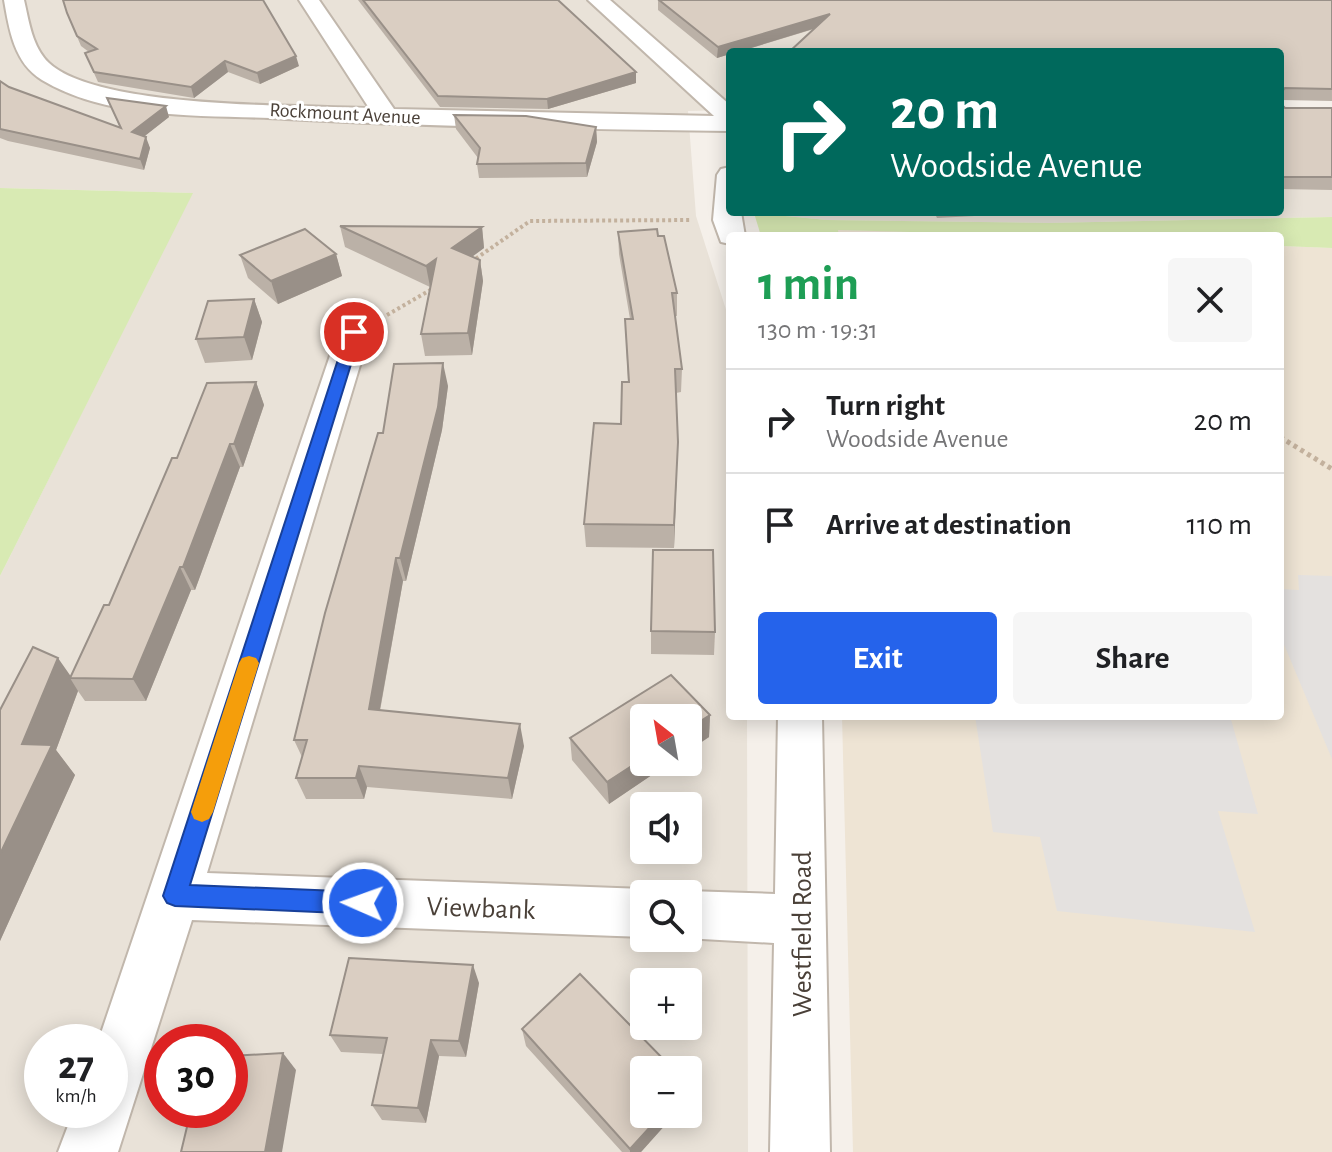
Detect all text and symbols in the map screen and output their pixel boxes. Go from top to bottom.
icon: right [758,80,862,184]
text: 20 m [890,83,999,139]
street label: Rockmount Avenue [269,100,421,128]
text: Woodside Avenue [890,148,1143,184]
button: close [1168,258,1252,342]
text: 1 min [758,261,859,309]
pin [320,298,388,366]
icon: arrive [332,310,376,354]
text: 130 m · 19:31 [758,317,878,343]
text: Turn right [826,391,945,421]
icon: right [758,399,802,443]
text: 20 m [1194,406,1252,436]
text: Woodside Avenue [826,426,1009,452]
icon: arrive [758,503,802,547]
text: Arrive at destination [826,510,1072,540]
text: 110 m [1187,510,1252,540]
button: Exit [758,612,997,704]
button: Share [1013,612,1252,704]
north arrow [630,704,702,776]
map controls [630,704,702,1128]
button: sound [630,792,702,864]
street label: Westfield Road [789,851,817,1017]
position arrow [321,861,405,945]
button: search [630,880,702,952]
street label: Viewbank [426,893,536,925]
button: + [630,968,702,1040]
speed limit sign: 30 [144,1024,248,1128]
text: 27 [58,1046,94,1086]
button: − [630,1056,702,1128]
text: km/h [55,1086,97,1106]

